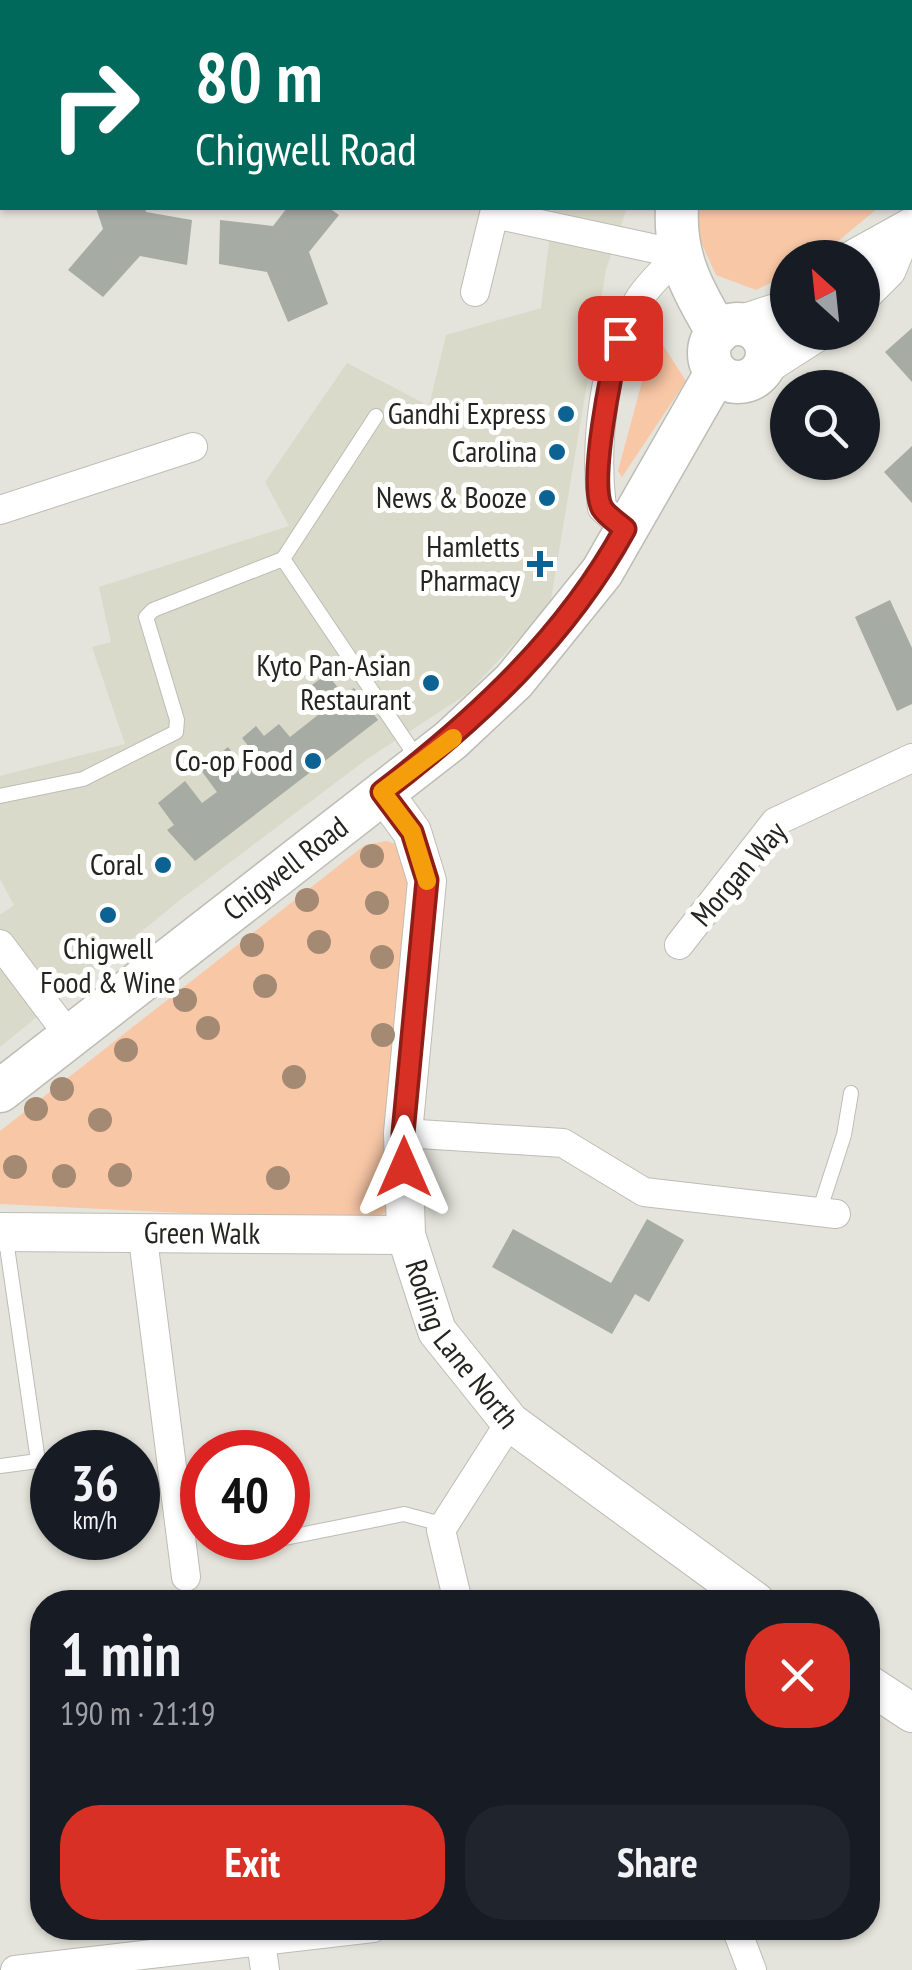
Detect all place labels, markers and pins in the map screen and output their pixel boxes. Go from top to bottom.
pin [578,296,663,381]
place label: Gandhi Express [388,393,546,432]
marker: Gandhi Express [555,403,577,425]
place label: Carolina [452,431,537,470]
marker: Carolina [546,441,568,463]
place label: News & Booze [376,477,527,516]
marker: News & Booze [536,487,558,509]
place label: Hamletts Pharmacy [420,526,521,599]
marker: Hamletts Pharmacy [529,553,551,575]
place label: Kyto Pan-Asian Restaurant [256,645,412,718]
marker: Kyto Pan-Asian Restaurant [420,672,442,694]
place label: Co-op Food [175,740,293,779]
marker: Co-op Food [302,750,324,772]
place label: Coral [90,844,143,883]
marker: Coral [152,854,174,876]
marker: Chigwell Food & Wine [97,904,119,926]
place label: Chigwell Food & Wine [40,928,176,1001]

